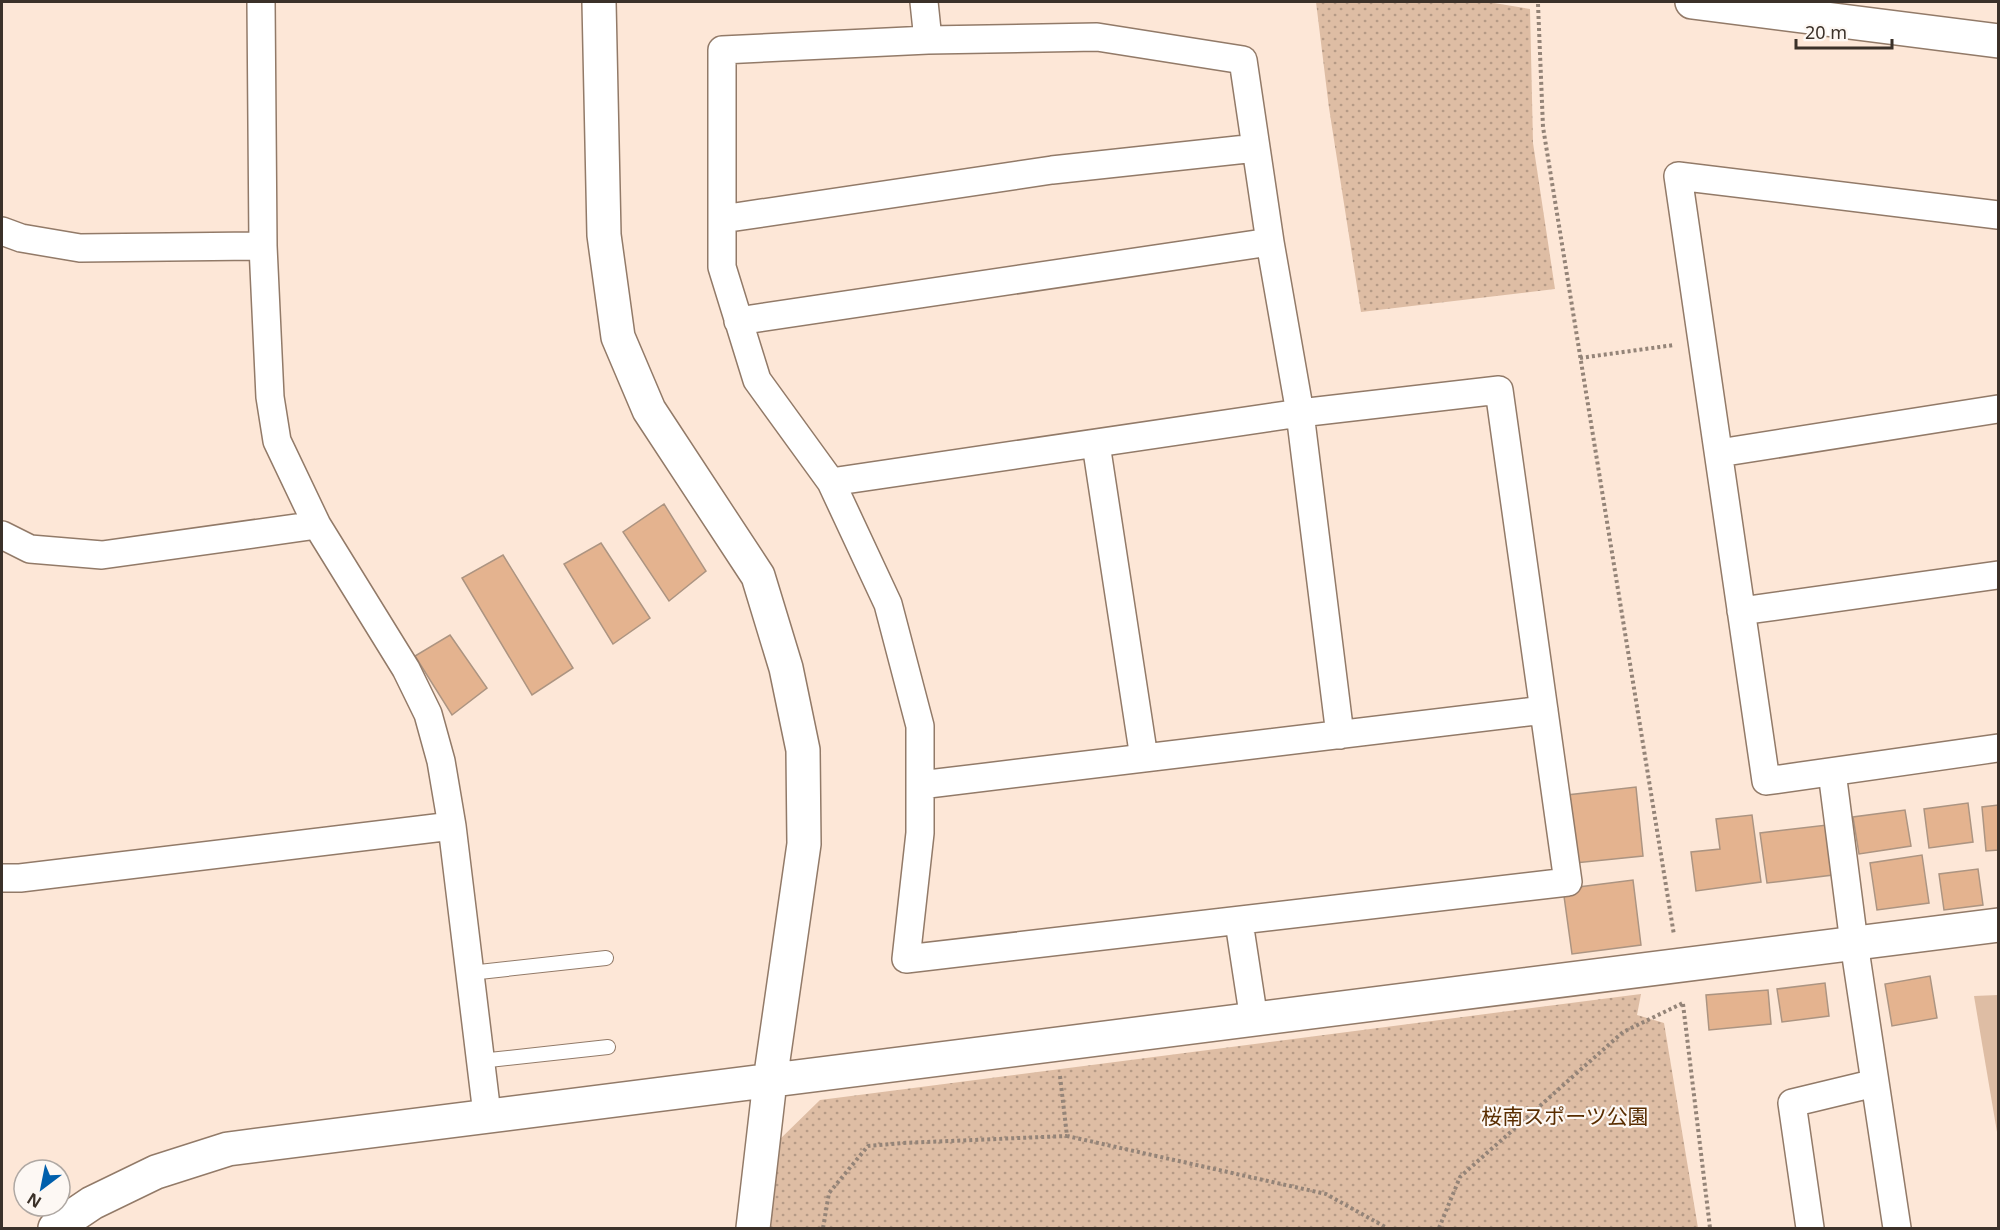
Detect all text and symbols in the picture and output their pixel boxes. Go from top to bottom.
scale bar [1796,12,1892,50]
text: 20 m [1805,20,1847,44]
park label: 桜南スポーツ公園 [1481,1102,1649,1130]
north arrow [12,1158,72,1218]
text: N [23,1188,45,1213]

